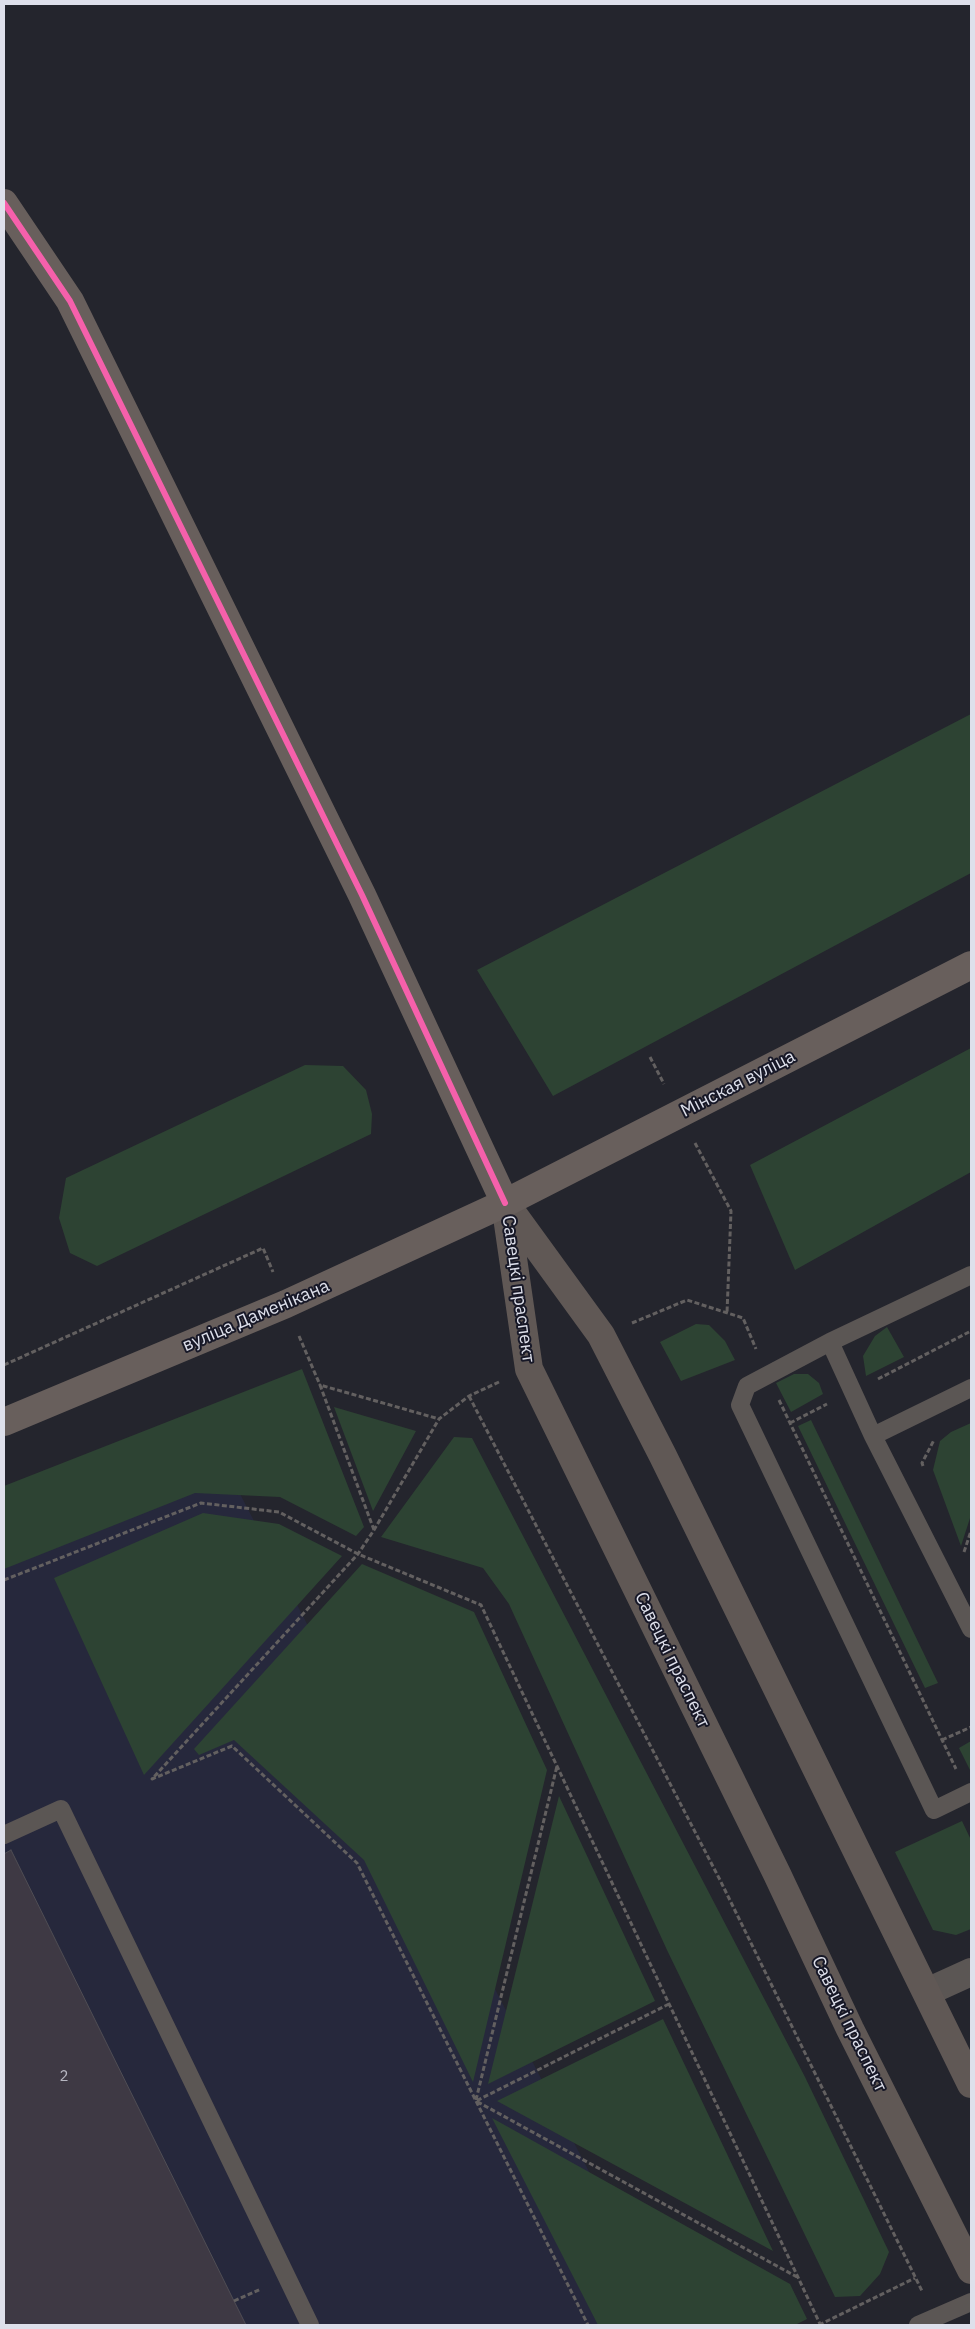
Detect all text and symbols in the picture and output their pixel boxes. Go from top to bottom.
street label: Мінская вуліца [677,1046,799,1122]
street label: Савецкі праспект [497,1214,539,1364]
street label: вуліца Даменікана [179,1275,333,1357]
street label: Савецкі праспект [630,1589,714,1731]
street label: Савецкі праспект [807,1953,891,2095]
house number: 2 [60,2068,68,2086]

